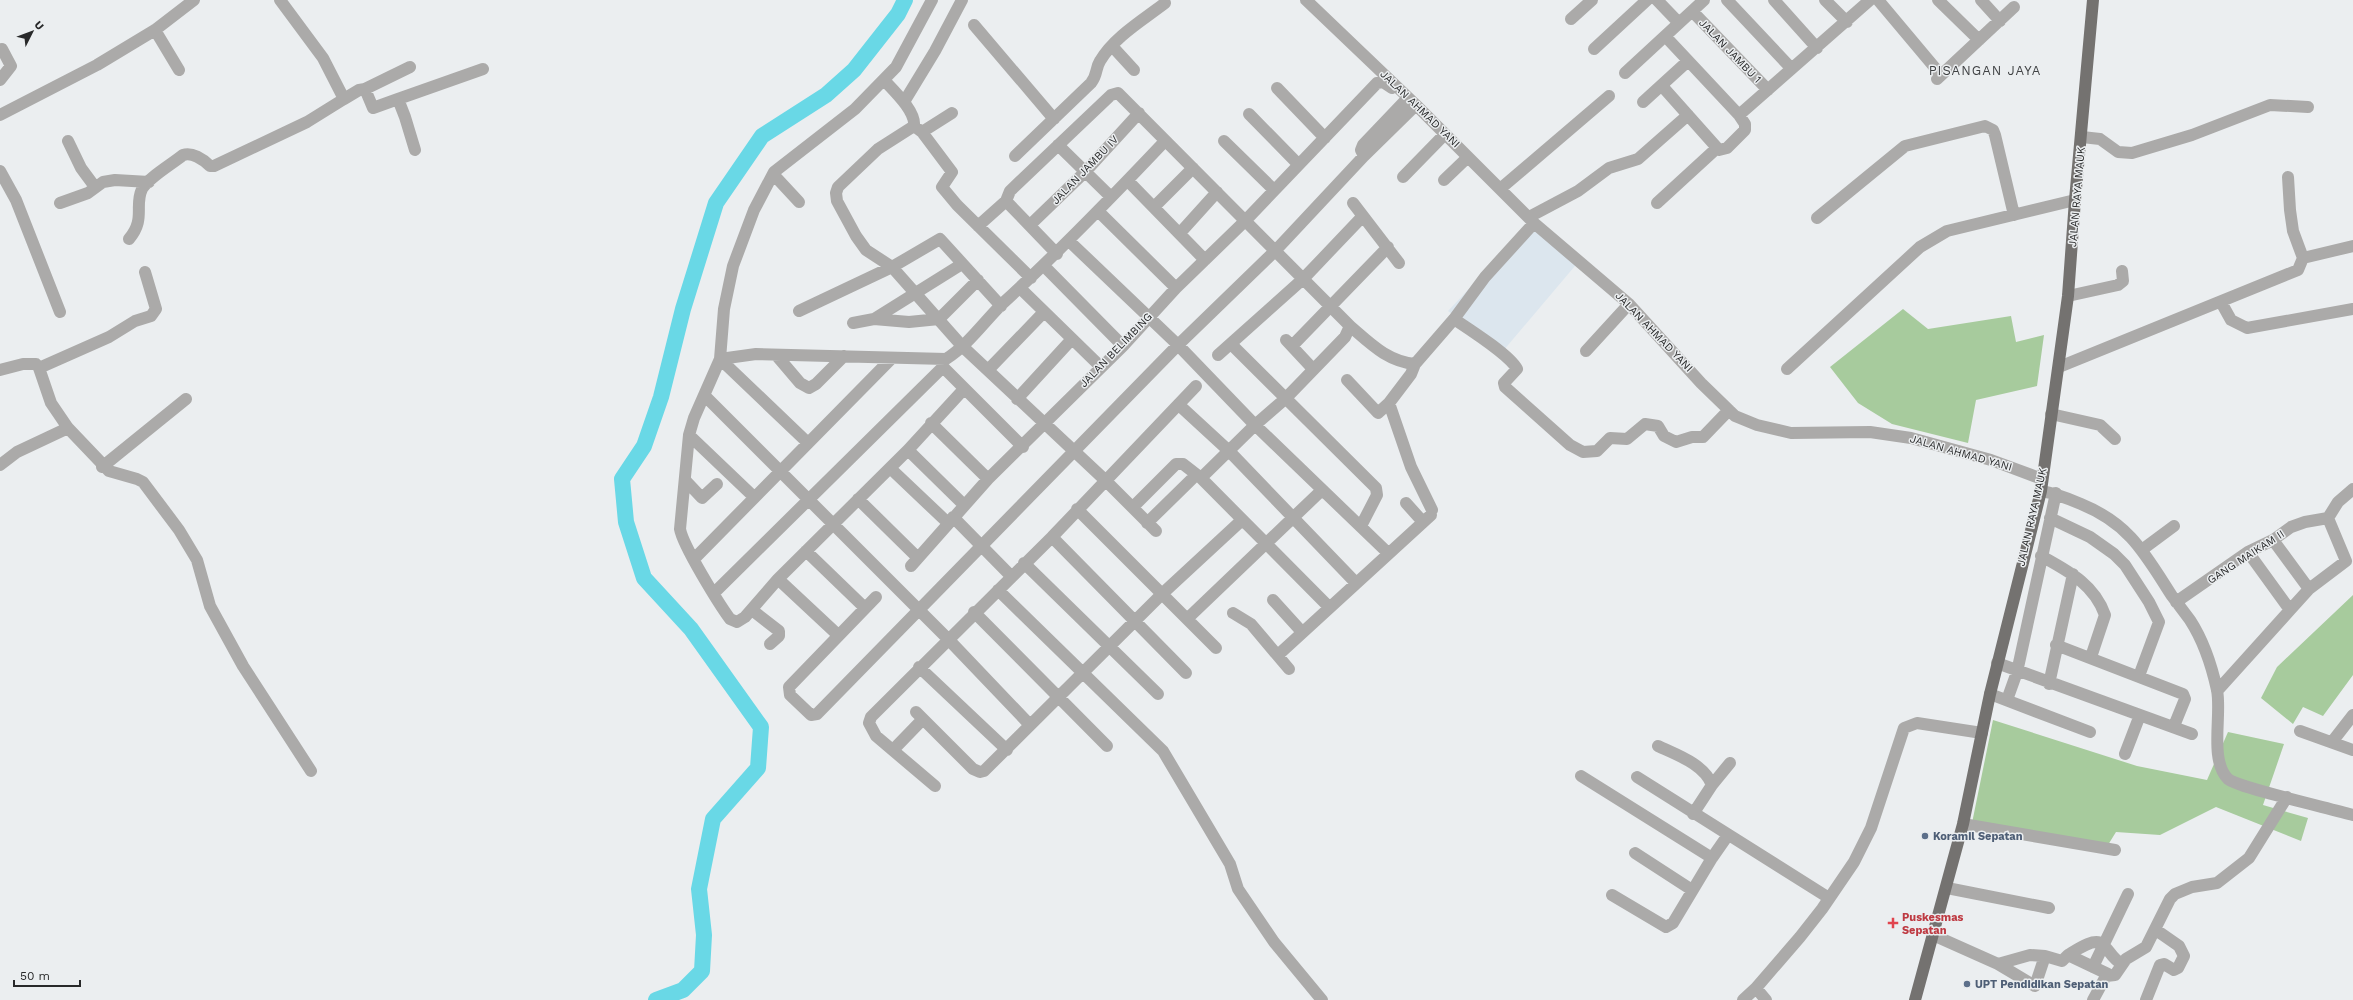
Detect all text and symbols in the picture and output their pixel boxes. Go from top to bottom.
north arrow [12,12,52,52]
street label: JALAN JAMBU 1 [1696,16,1764,86]
text: U [32,18,47,33]
district label: PISANGAN JAYA [1929,63,2041,78]
street label: JALAN AHMAD YANI [1377,68,1463,150]
street label: JALAN JAMBU IV [1049,133,1121,207]
street label: JALAN RAYA MAUK [2066,146,2088,248]
street label: JALAN AHMAD YANI [1613,289,1695,375]
street label: JALAN BELIMBING [1077,310,1155,390]
street label: JALAN AHMAD YANI [1908,432,2014,474]
street label: JALAN RAYA MAUK [2014,467,2050,567]
street label: GANG MAIKAM II [2205,527,2287,587]
place label: Koramil Sepatan [1933,830,2023,843]
marker: Koramil Sepatan [1920,831,1930,841]
place label: Puskesmas Sepatan [1902,911,1964,937]
marker: Puskesmas Sepatan [1887,917,1899,929]
scale bar [14,962,80,988]
text: 50 m [20,969,50,983]
place label: UPT Pendidikan Sepatan [1975,978,2109,991]
marker: UPT Pendidikan Sepatan [1962,979,1972,989]

